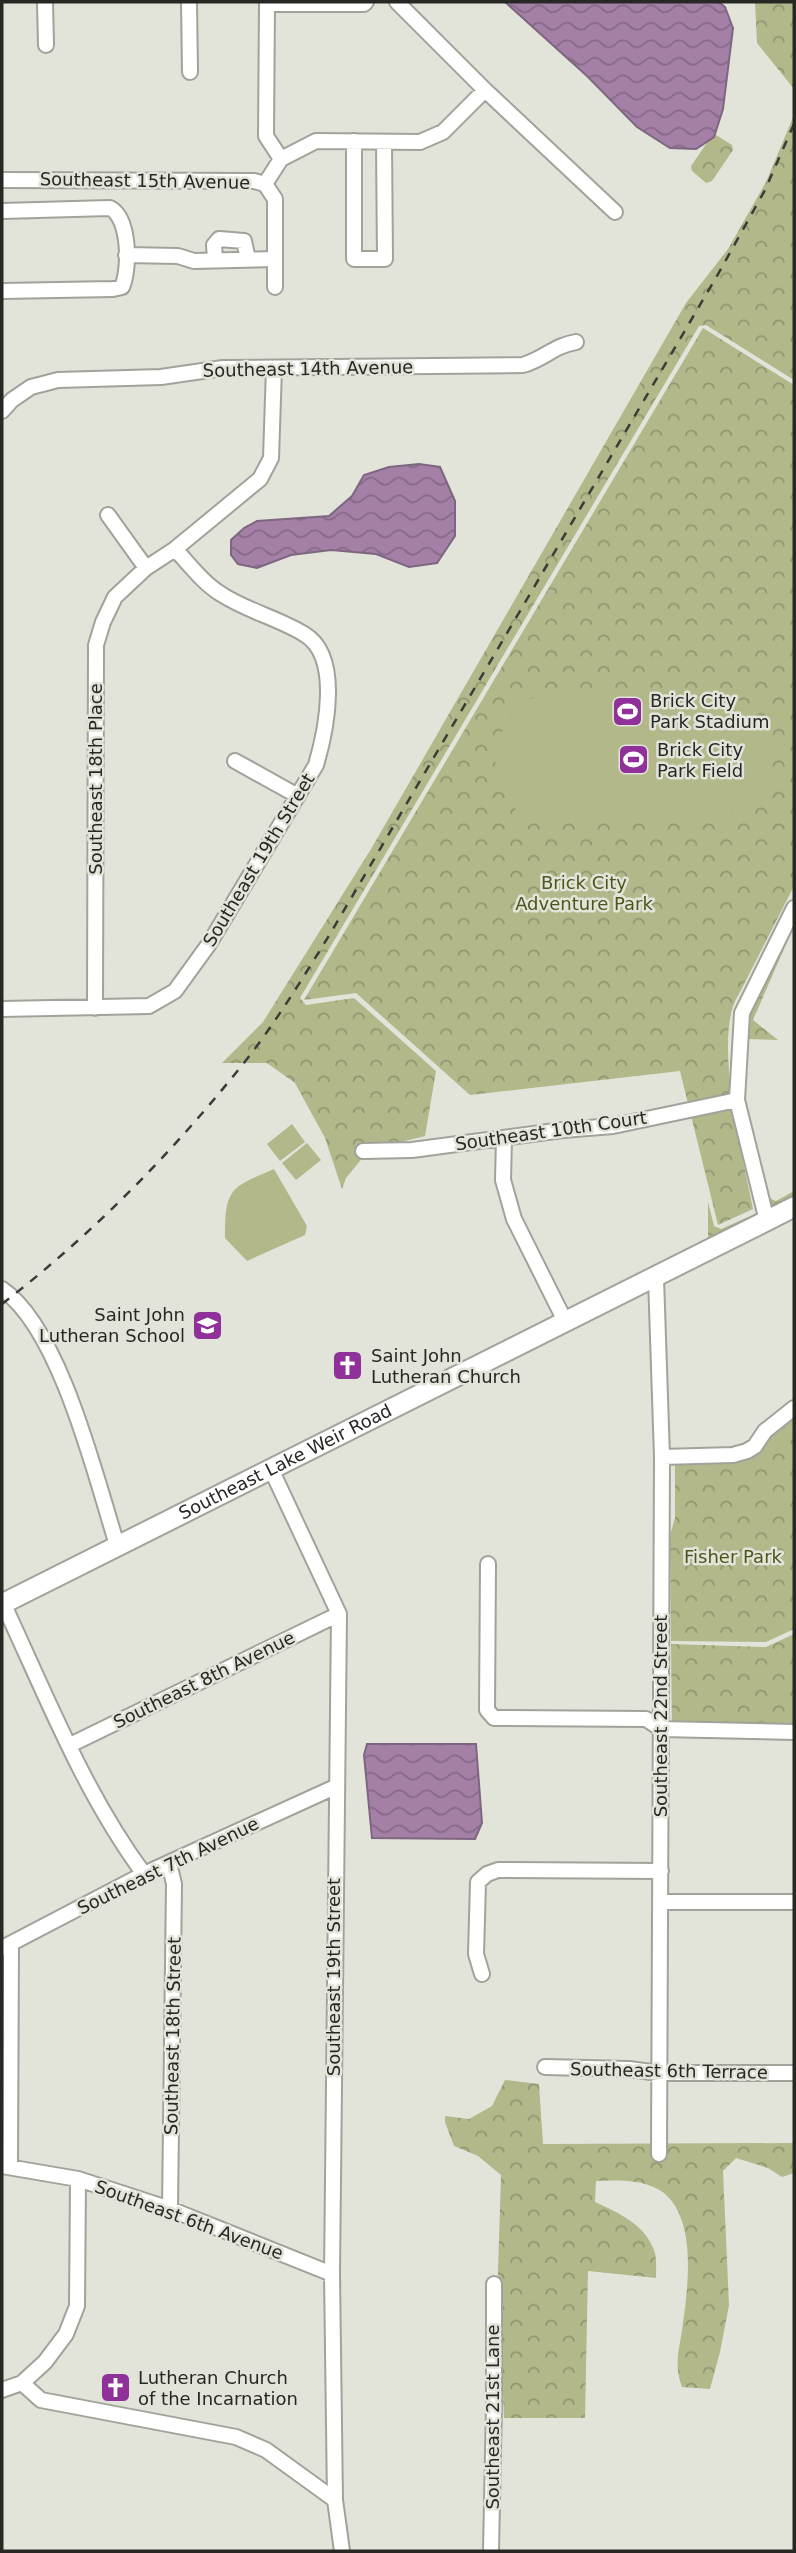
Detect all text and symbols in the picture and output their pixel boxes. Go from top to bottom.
street label: Southeast 15th Avenue [40,168,250,193]
street label: Southeast 14th Avenue [203,356,413,381]
street label: Southeast 18th Place [85,683,106,875]
place label: Brick City Park Stadium [650,690,770,732]
sports icon: Brick City Park Stadium [610,694,644,728]
place label: Brick City Park Field [657,739,743,781]
sports icon: Brick City Park Field [617,743,651,777]
street label: Southeast 19th Street [198,769,319,950]
park label: Brick City Adventure Park [515,872,653,914]
street label: Southeast 10th Court [454,1107,648,1154]
place label: Saint John Lutheran School [39,1304,185,1346]
school or university icon: Saint John Lutheran School [191,1308,225,1342]
place label: Saint John Lutheran Church [371,1345,521,1387]
church icon: Saint John Lutheran Church [331,1349,365,1383]
street label: Southeast Lake Weir Road [175,1399,395,1524]
park label: Fisher Park [684,1546,783,1567]
street label: Southeast 22nd Street [650,1615,671,1817]
street label: Southeast 8th Avenue [110,1626,298,1733]
street label: Southeast 7th Avenue [74,1812,262,1919]
street label: Southeast 19th Street [323,1878,344,2076]
street label: Southeast 18th Street [160,1937,185,2135]
street label: Southeast 6th Terrace [570,2058,768,2083]
street label: Southeast 6th Avenue [92,2176,286,2263]
street label: Southeast 21st Lane [482,2324,503,2510]
place label: Lutheran Church of the Incarnation [138,2367,298,2409]
church icon: Lutheran Church of the Incarnation [98,2371,132,2405]

